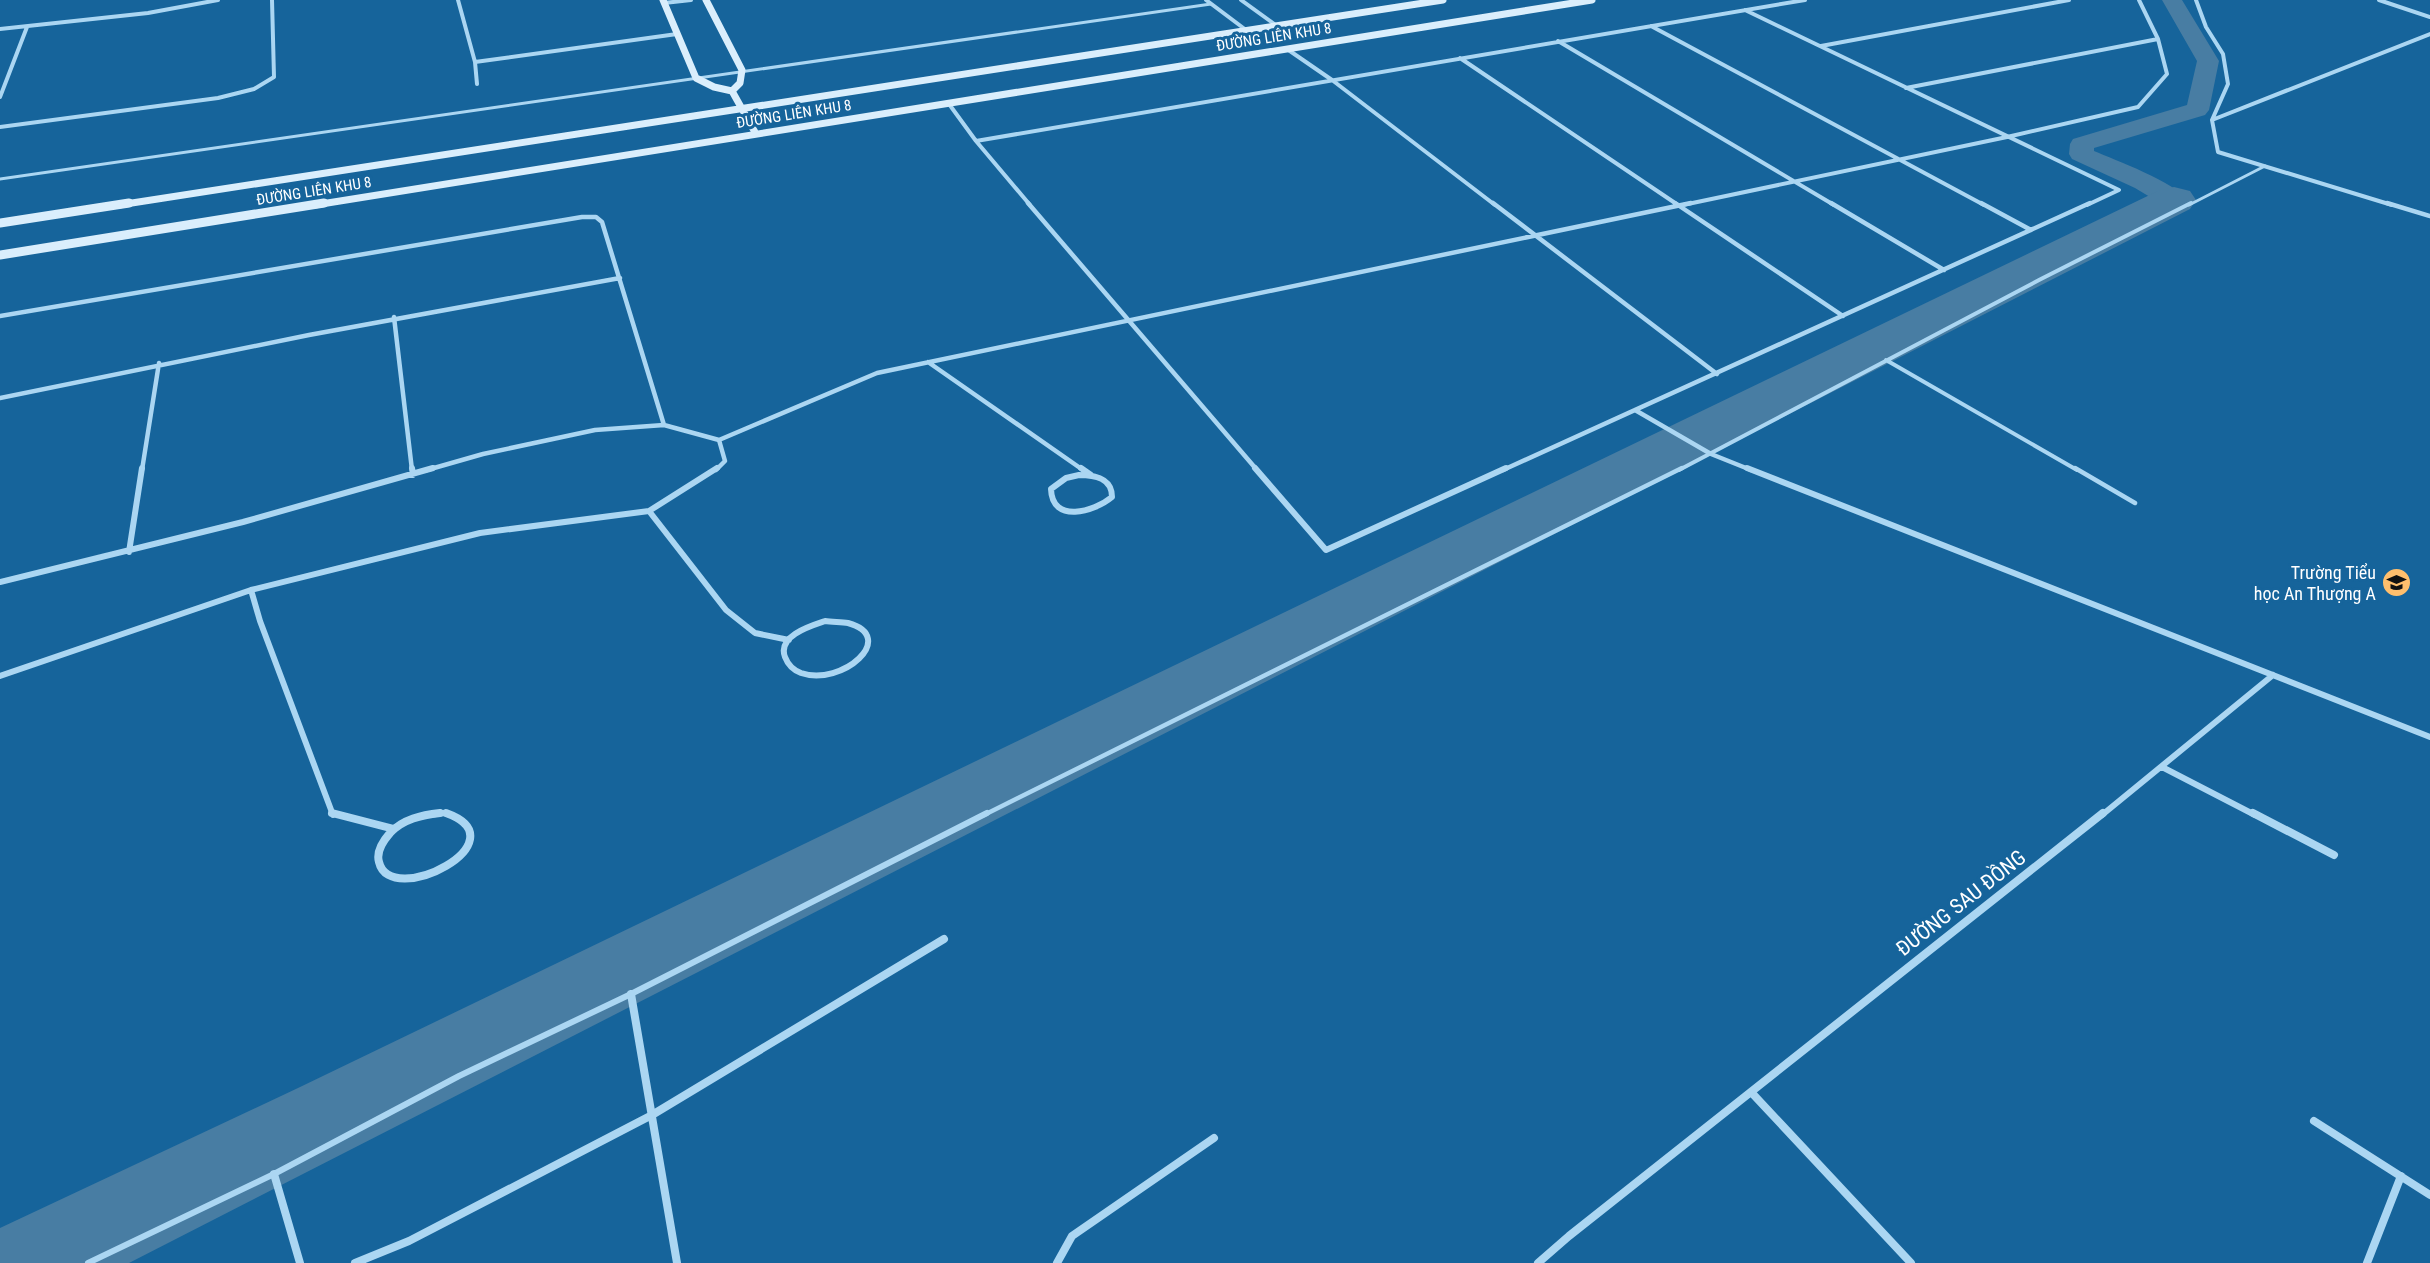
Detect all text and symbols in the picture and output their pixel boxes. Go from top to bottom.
street label: ĐƯỜNG LIÊN KHU 8 [1215,19,1333,55]
street label: ĐƯỜNG LIÊN KHU 8 [735,96,853,132]
street label: ĐƯỜNG LIÊN KHU 8 [255,173,373,209]
place label: Trường Tiểu học An Thượng A [2254,562,2377,604]
school or university icon: Trường Tiểu học An Thượng A [2381,567,2413,599]
street label: ĐƯỜNG SAU ĐỒNG [1891,844,2030,961]

